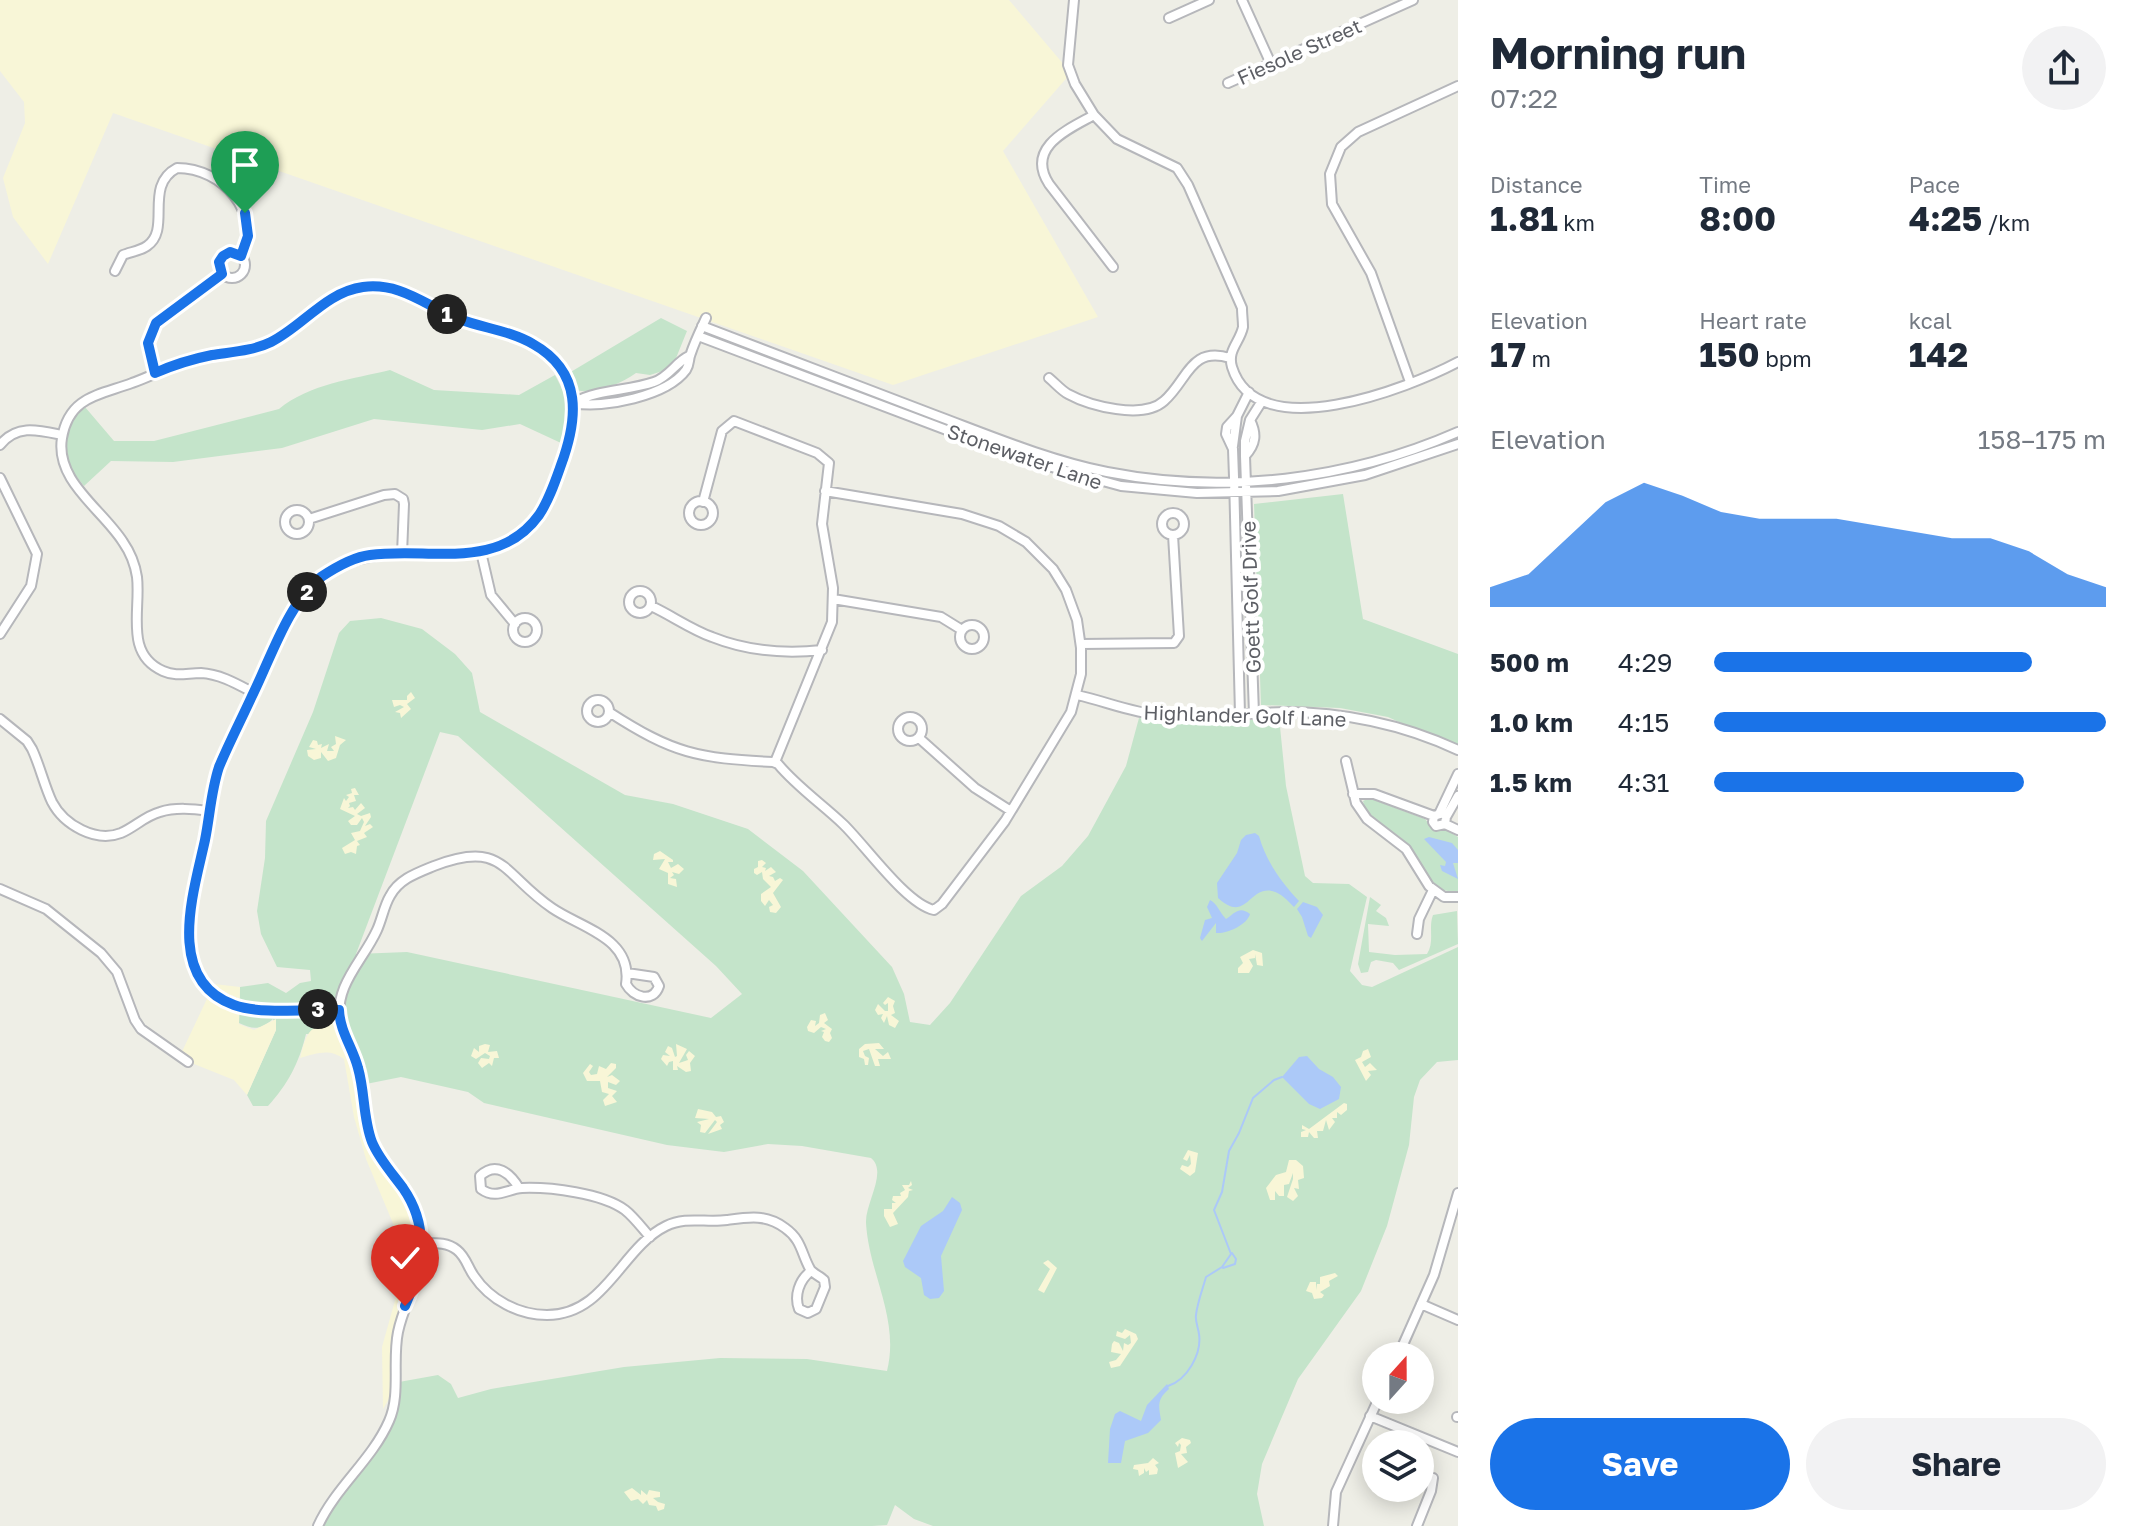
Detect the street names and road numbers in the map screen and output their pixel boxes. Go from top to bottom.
street label: Fiesole Street [1233,13,1365,89]
street label: Stonewater Lane [944,418,1106,494]
street label: Goett Golf Drive [1235,520,1265,674]
street label: Highlander Golf Lane [1143,699,1347,731]

